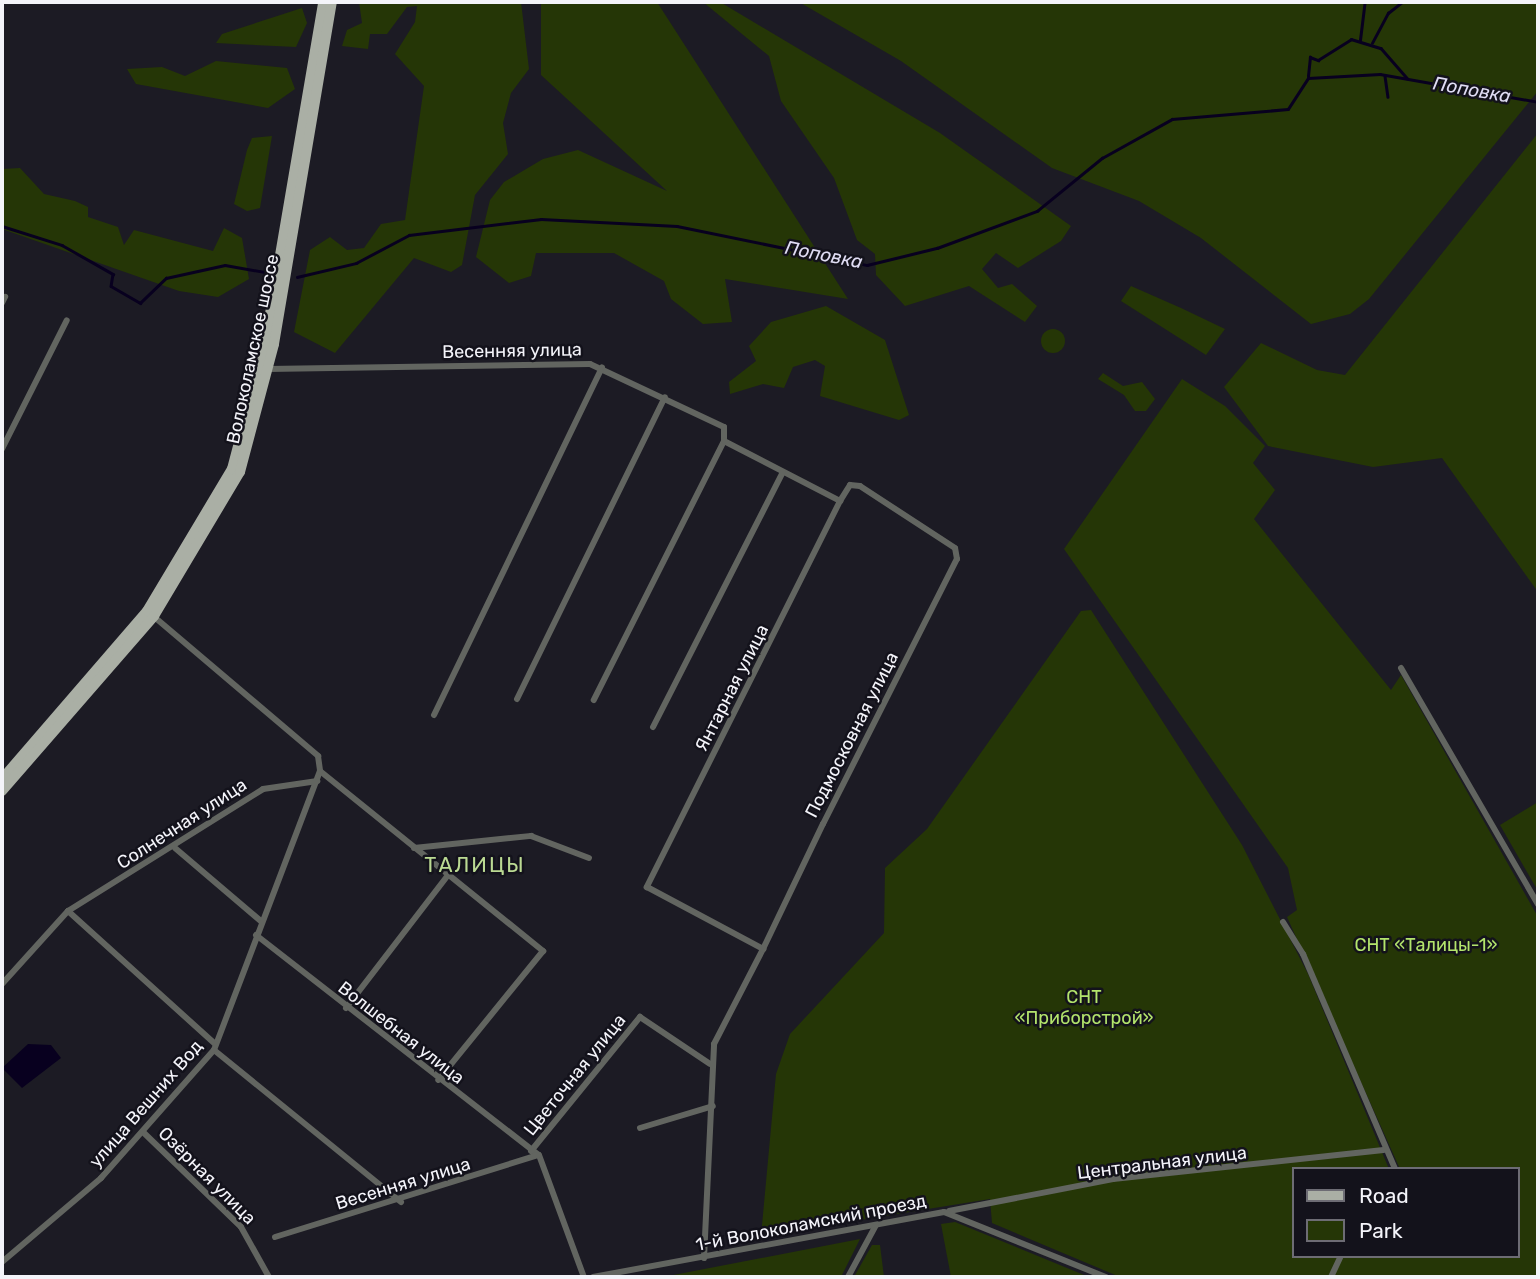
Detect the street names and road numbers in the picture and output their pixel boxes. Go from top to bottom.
street label: Волоколамское шоссе [222,252,284,446]
street label: Весенняя улица [442,339,582,363]
street label: Янтарная улица [691,621,773,755]
street label: Подмосковная улица [801,649,903,821]
street label: Солнечная улица [113,774,251,874]
street label: Волшебная улица [334,977,468,1089]
street label: Цветочная улица [519,1010,631,1140]
street label: улица Вешних Вод [85,1036,207,1172]
street label: Озёрная улица [154,1123,260,1229]
street label: Центральная улица [1076,1142,1248,1184]
street label: Весенняя улица [333,1153,473,1215]
street label: 1-й Волоколамский проезд [694,1190,928,1256]

